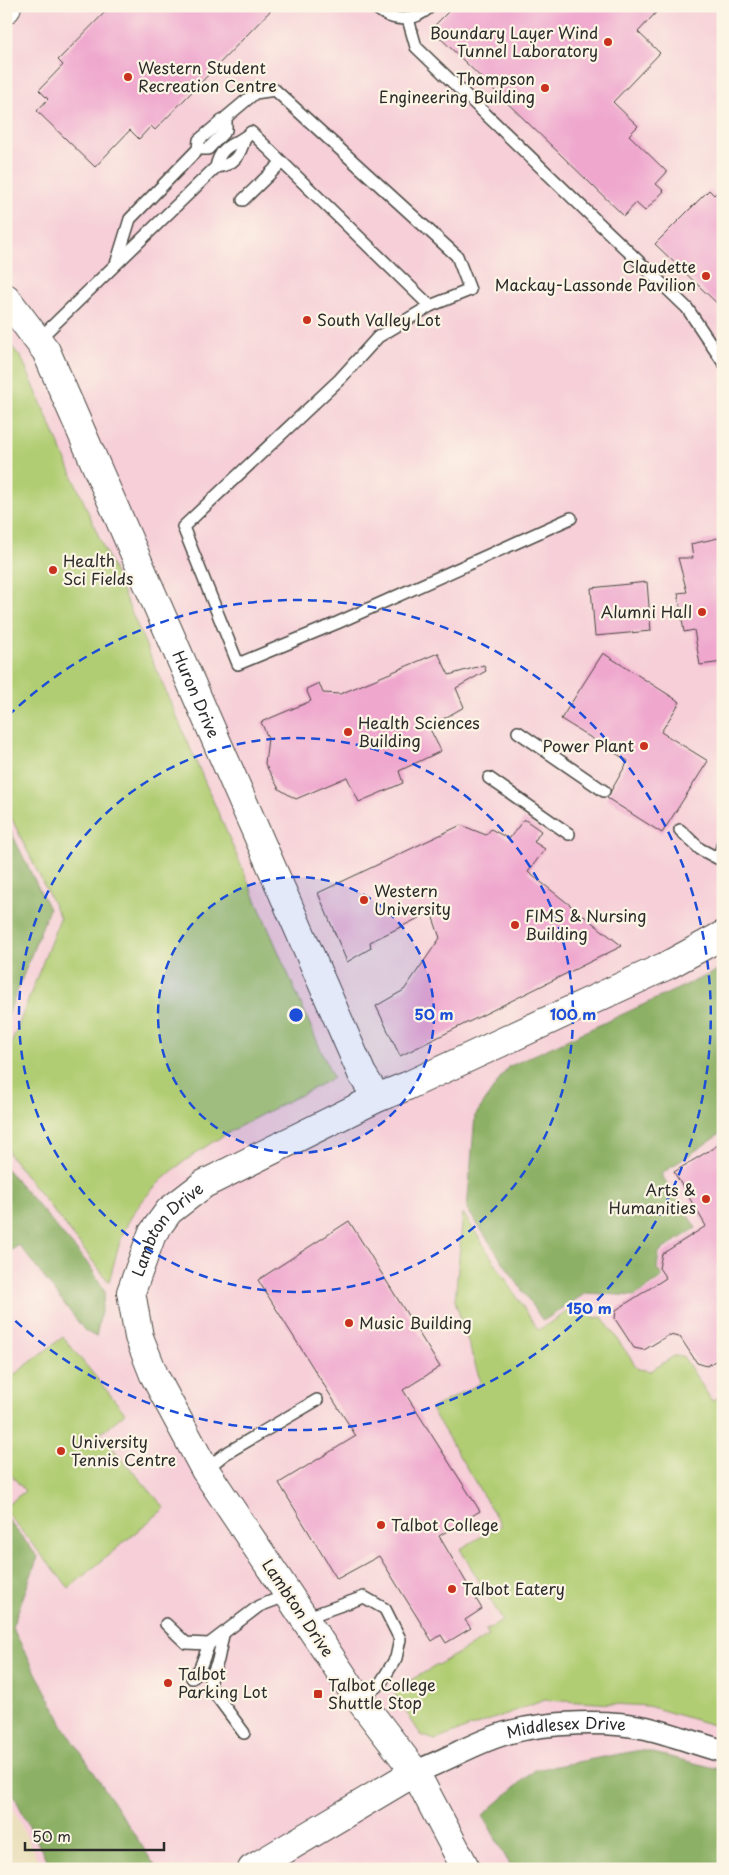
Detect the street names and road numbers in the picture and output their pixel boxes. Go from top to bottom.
street label: Huron Drive [167,646,227,741]
street label: Lambton Drive [125,1176,208,1280]
street label: Lambton Drive [257,1554,341,1661]
street label: Middlesex Drive [504,1710,627,1743]

